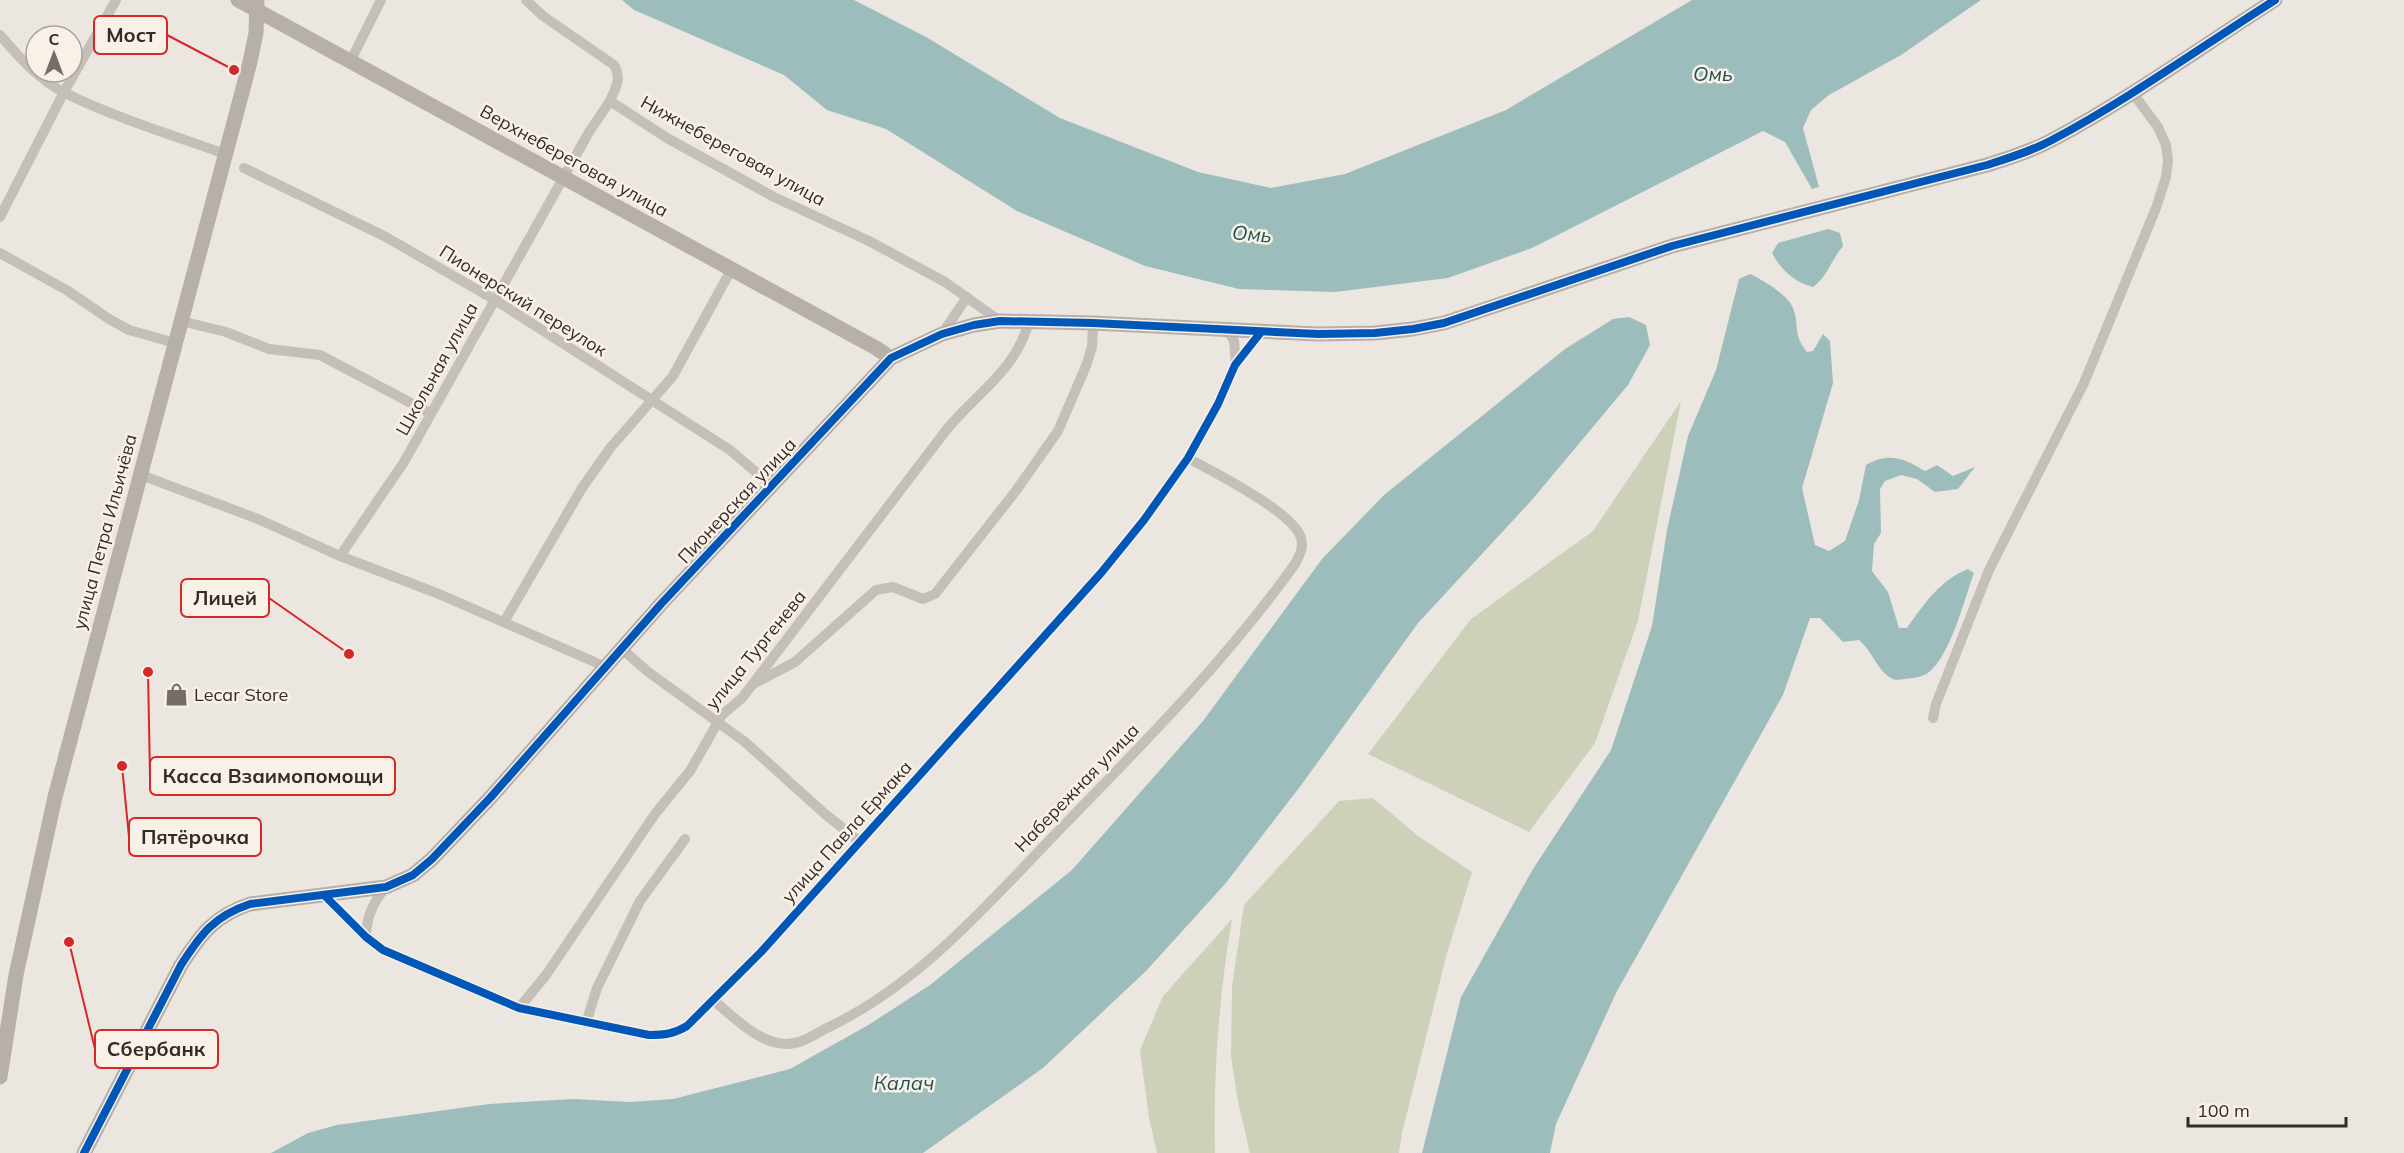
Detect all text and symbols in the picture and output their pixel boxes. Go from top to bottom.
callout: Мост [94,16,167,54]
text: Мост [106,22,156,47]
north arrow [24,24,84,84]
text: С [49,29,60,49]
water label: Омь [1693,61,1733,86]
street label: Нижнебереговая улица [637,90,830,211]
street label: Верхнебереговая улица [476,99,672,222]
water label: Омь [1231,219,1273,248]
street label: Пионерский переулок [435,240,611,362]
street label: Школьная улица [390,298,483,439]
street label: улица Петра Ильичёва [67,432,142,632]
street label: Пионерская улица [672,433,801,568]
callout: Лицей [181,579,269,617]
text: Лицей [193,585,257,610]
street label: улица Тургенева [700,585,811,714]
shop icon: Lecar Store [163,682,189,708]
place label: Lecar Store [194,683,288,706]
street label: Набережная улица [1009,719,1144,857]
street label: улица Павла Ермака [777,756,917,908]
callout: Касса Взаимопомощи [150,757,395,795]
text: Касса Взаимопомощи [162,763,384,788]
callout: Пятёрочка [129,818,261,856]
text: Пятёрочка [141,824,249,849]
callout: Сбербанк [95,1030,218,1068]
text: Сбербанк [107,1036,206,1061]
water label: Калач [874,1070,934,1095]
scale bar [2188,1090,2346,1128]
text: 100 m [2197,1099,2250,1122]

